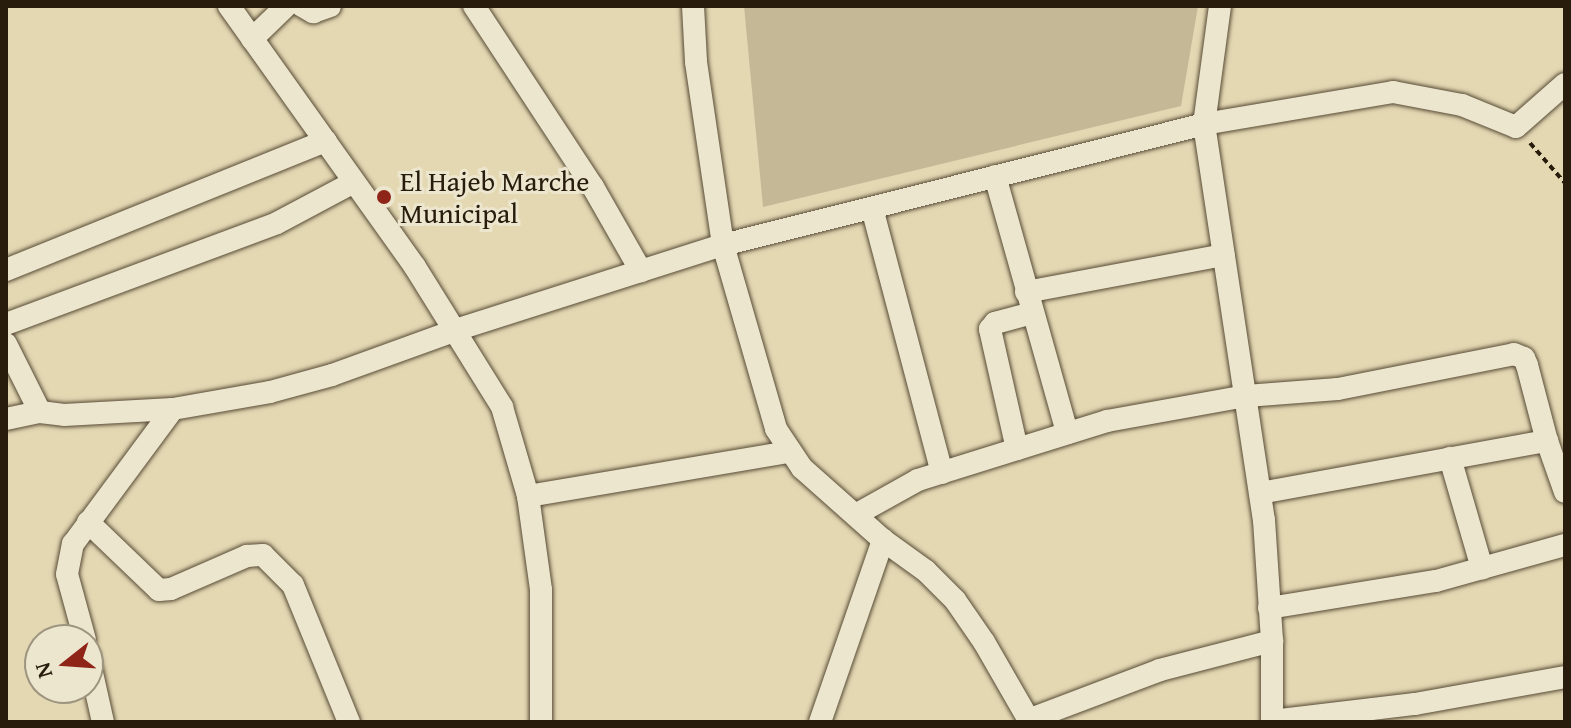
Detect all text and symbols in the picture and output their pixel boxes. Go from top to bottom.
place label: El Hajeb Marche Municipal [400,164,589,230]
marker: El Hajeb Marche Municipal [375,188,393,206]
north arrow [24,624,104,704]
text: N [26,659,60,682]

